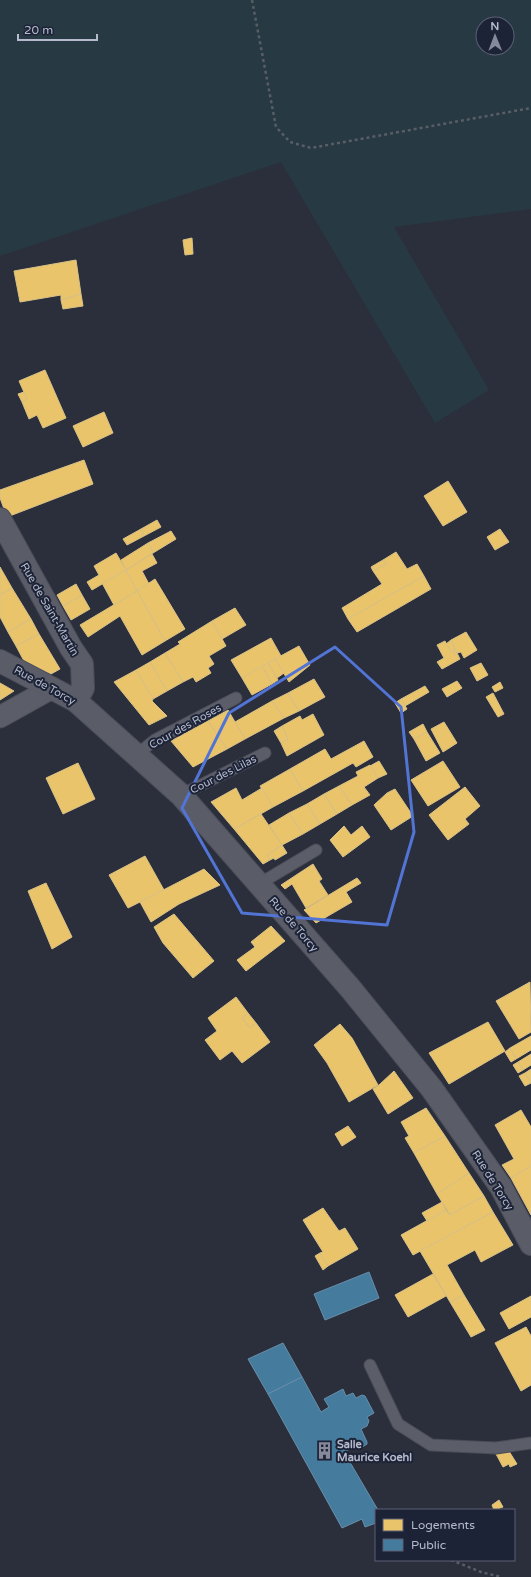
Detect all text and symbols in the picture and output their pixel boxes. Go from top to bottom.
scale bar [18,16,97,42]
north arrow [475,16,515,56]
text: N [490,20,499,33]
text: 20 m [24,23,53,37]
street label: Rue de Saint-Martin [18,560,82,658]
street label: Rue de Torcy [12,663,78,708]
street label: Cour des Roses [147,701,224,752]
street label: Cour des Lilas [188,752,258,797]
street label: Rue de Torcy [266,894,321,954]
street label: Rue de Torcy [469,1148,516,1213]
place label: Salle Maurice Koehl [337,1438,412,1464]
building icon: Salle Maurice Koehl [314,1440,334,1460]
legend [375,1509,515,1561]
text: Logements [411,1518,475,1532]
text: Public [411,1538,446,1552]

